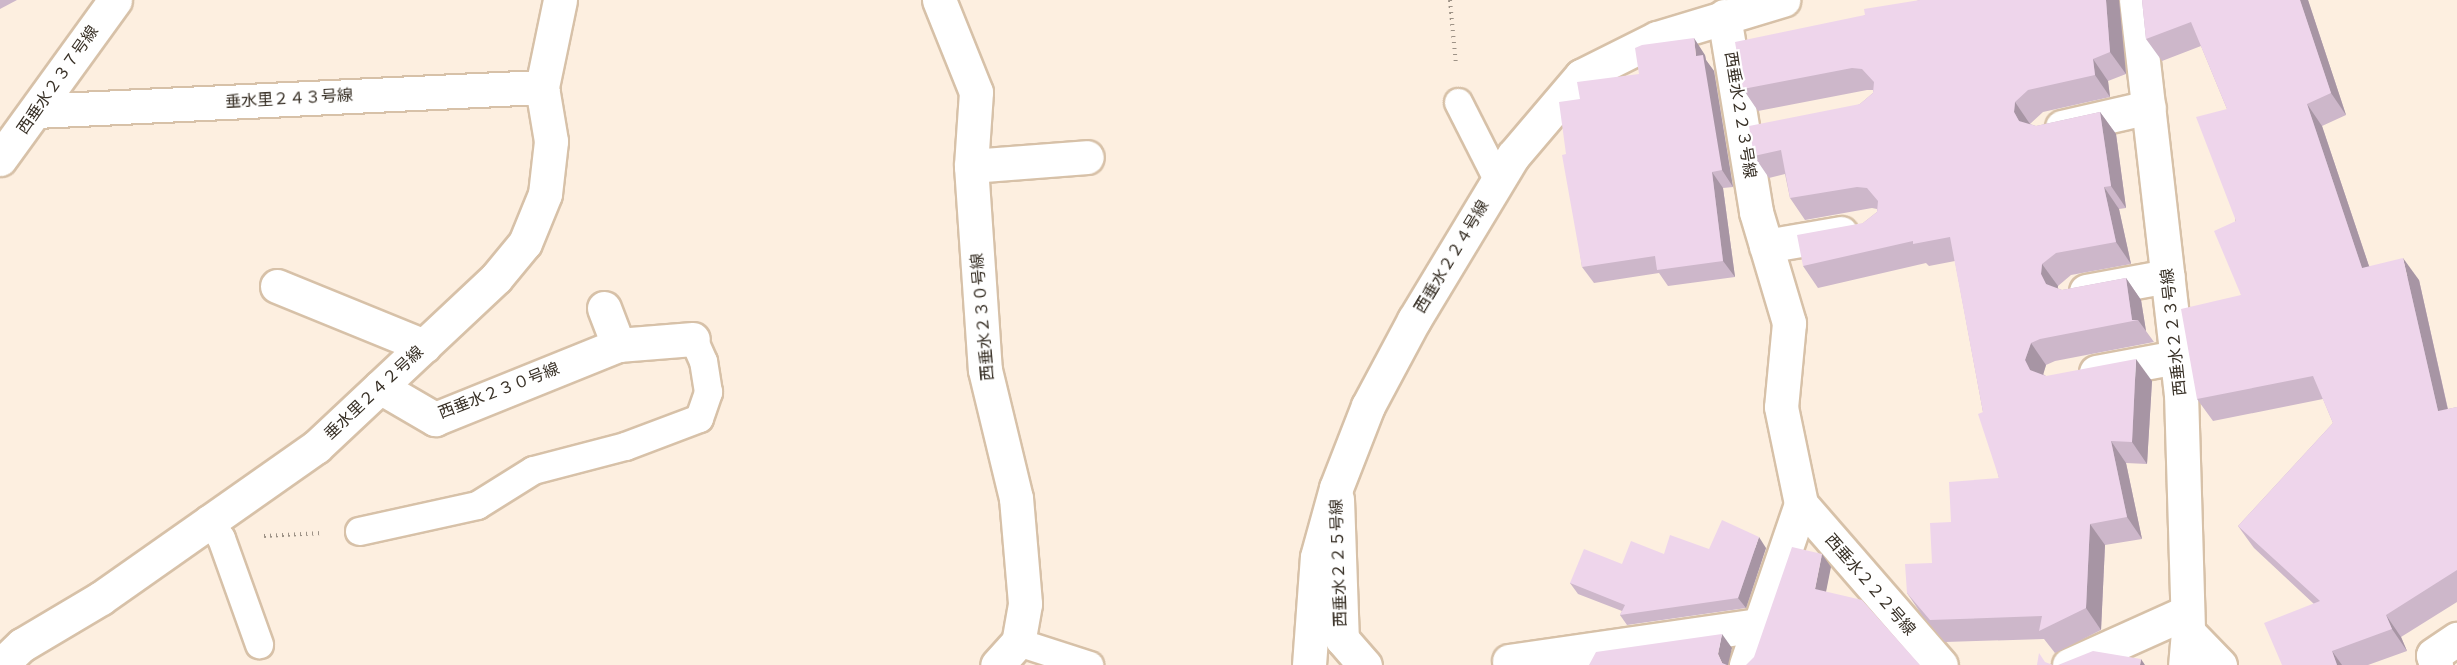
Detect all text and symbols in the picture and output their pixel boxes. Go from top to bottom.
street label: 西垂水２３７号線 [13,22,103,138]
street label: 西垂水２２３号線 [1721,50,1759,180]
street label: 垂水里２４３号線 [225,86,353,112]
street label: 西垂水２２４号線 [1411,197,1493,317]
street label: 西垂水２３０号線 [968,252,998,382]
street label: 西垂水２２３号線 [2158,267,2190,397]
street label: 垂水里２４２号線 [321,342,427,444]
street label: 西垂水２３０号線 [436,359,562,423]
street label: 西垂水２２５号線 [1327,499,1351,627]
street label: 西垂水２２２号線 [1821,530,1919,640]

